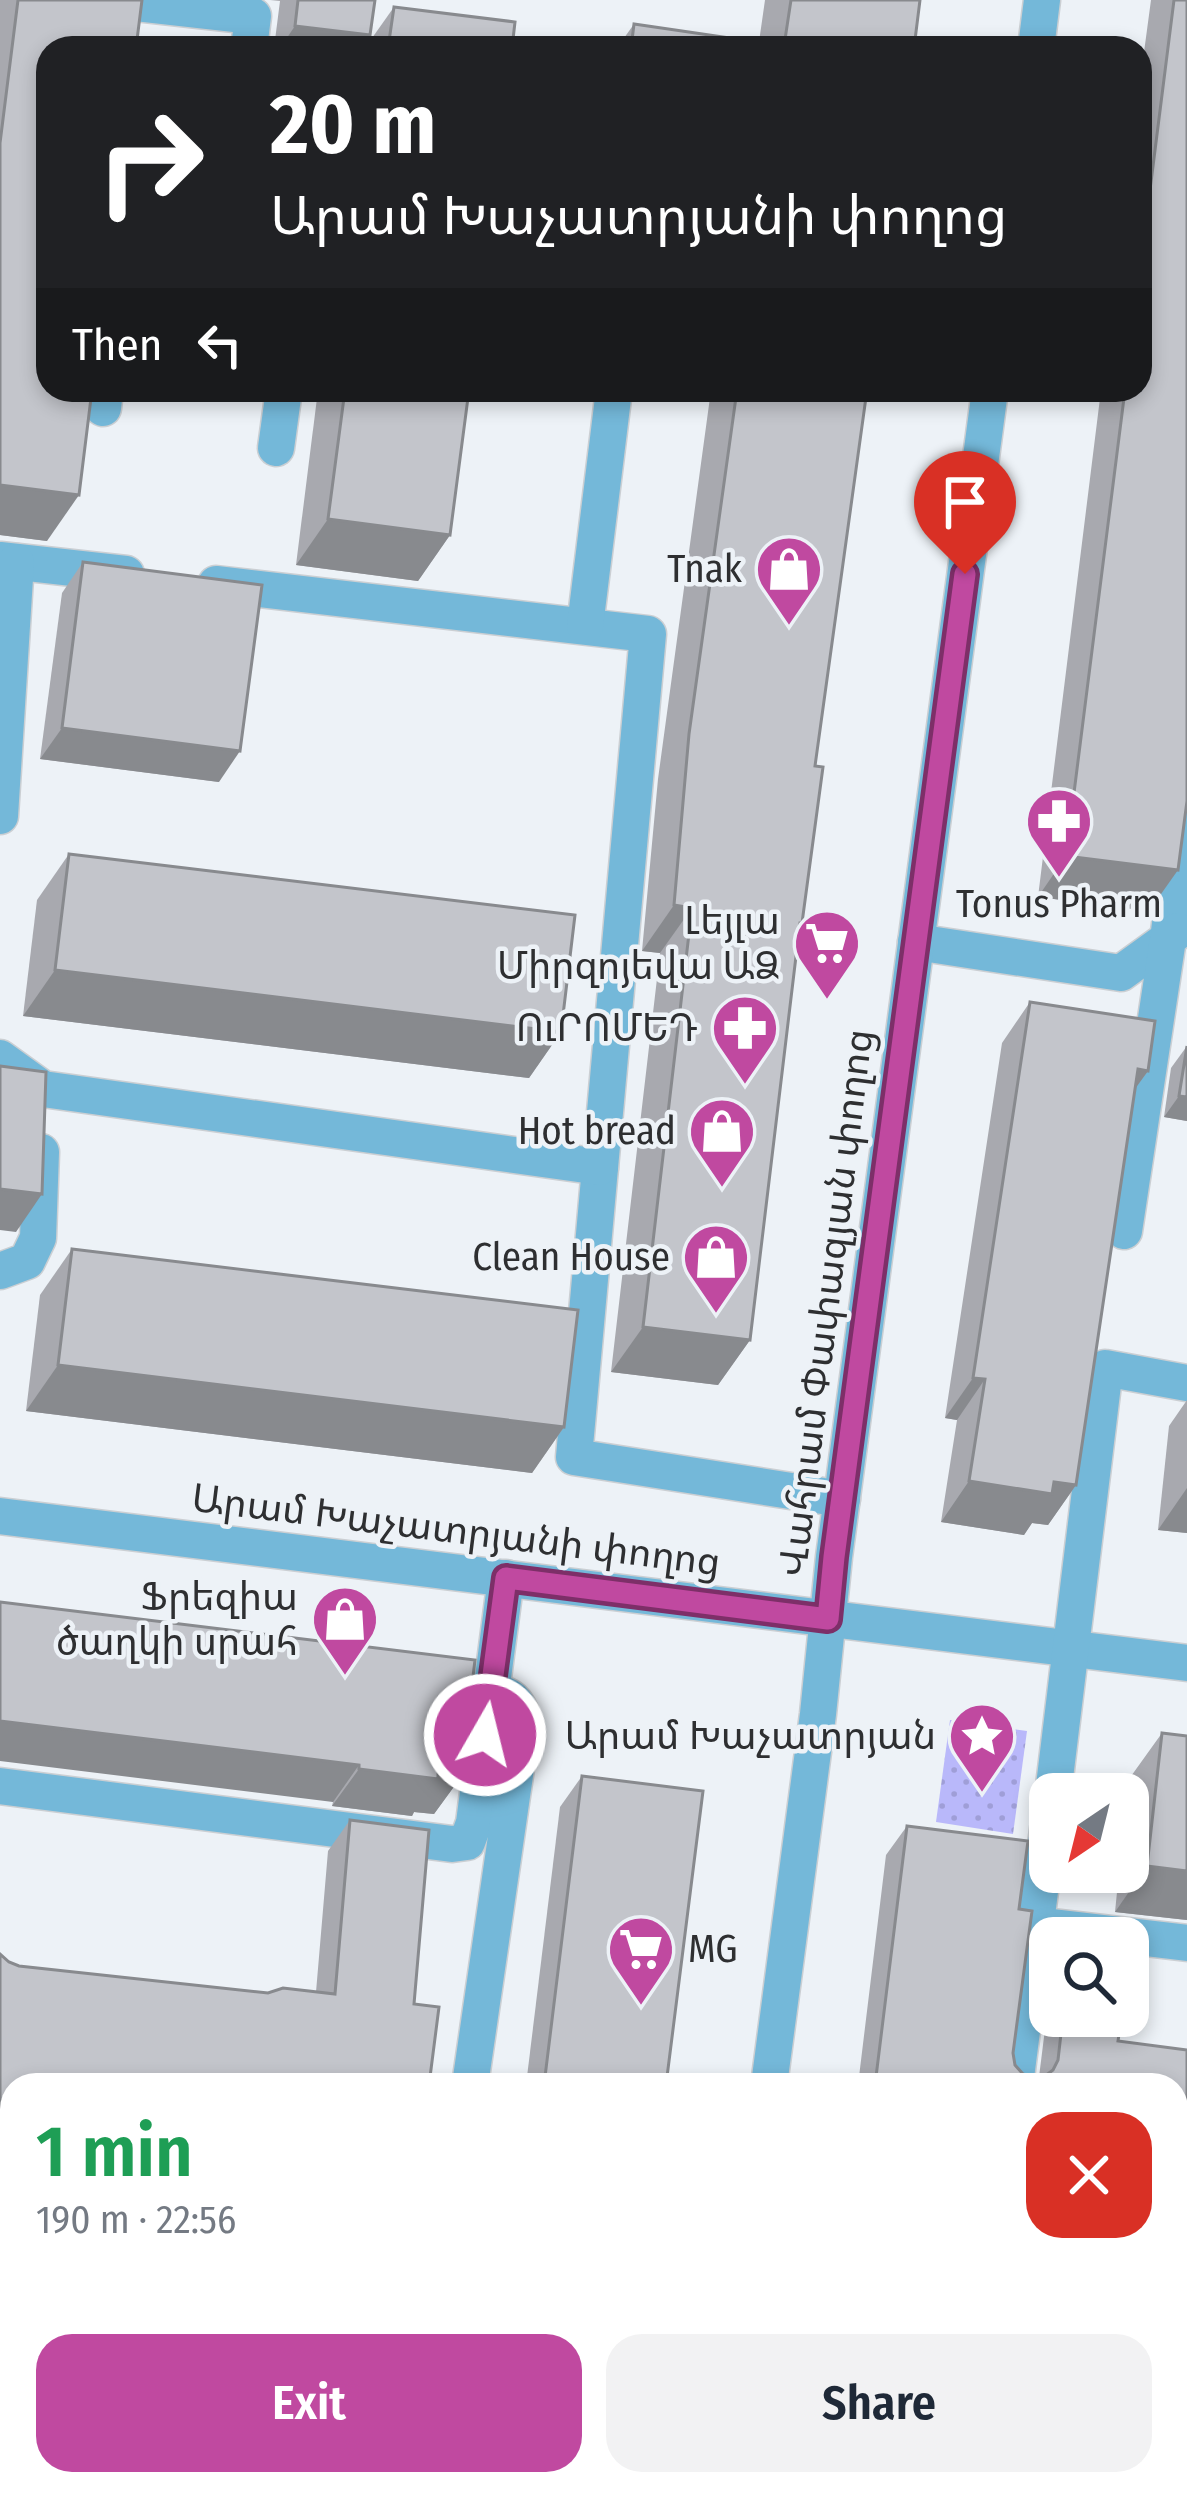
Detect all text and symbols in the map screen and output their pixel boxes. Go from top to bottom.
text: 20 m [270,74,436,175]
icon: right [72,84,228,240]
text: Արամ Խաչատրյանի փողոց [270,184,1007,248]
icon: left [187,312,253,378]
text: Then [72,318,163,372]
pin [914,451,1016,574]
icon: arrive [932,469,998,535]
shop icon: Tnak [754,534,824,628]
place label: Tnak [667,546,743,592]
pharmacy icon: Tonus Pharm [1024,786,1094,880]
place label: Tonus Pharm [956,881,1162,927]
place label: Լեյլա Միրզոյեվա ԱՁ [497,898,780,989]
supermarket icon: Լեյլա Միրզոյեվա ԱՁ [792,908,862,1002]
pharmacy icon: ՈւՐՈՄԵԴ [710,993,780,1087]
place label: ՈւՐՈՄԵԴ [516,1005,698,1051]
street label: Վահրամ Փափազյան փողոց [770,1027,882,1579]
shop icon: Hot bread [687,1096,757,1190]
place label: Hot bread [518,1108,676,1154]
shop icon: Clean House [681,1222,751,1316]
place label: Clean House [472,1234,670,1280]
street label: Արամ Խաչատրյանի փողոց [189,1475,723,1585]
place label: Ֆրեզիա ծաղկի սրահ [56,1574,298,1665]
shop icon: Ֆրեզիա ծաղկի սրահ [310,1584,380,1678]
position arrow [422,1672,548,1798]
place icon: Արամ Խաչատրյան [947,1701,1017,1795]
place label: Արամ Խաչատրյան [565,1713,936,1759]
north arrow [1029,1773,1149,1893]
map controls [1029,1773,1149,2037]
supermarket icon: MG [606,1914,676,2008]
button: search [1029,1917,1149,2037]
place label: MG [688,1926,738,1972]
text: 1 min [36,2109,193,2195]
button: close [1026,2112,1152,2238]
text: 190 m · 22:56 [36,2197,236,2243]
button: Exit [36,2334,582,2472]
button: Share [606,2334,1152,2472]

